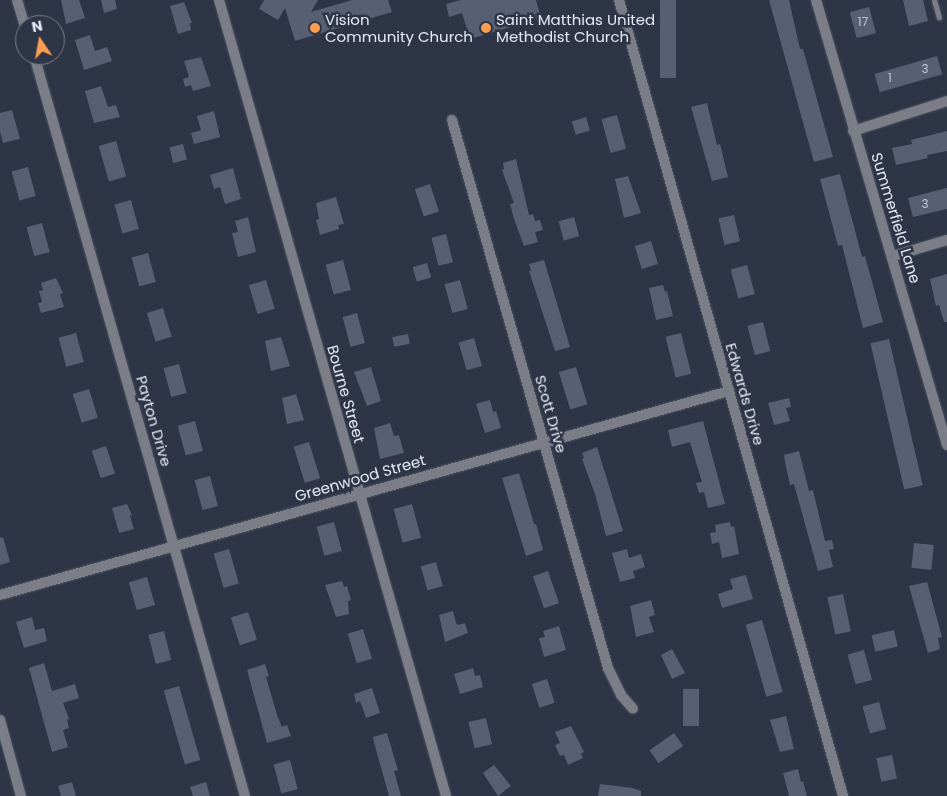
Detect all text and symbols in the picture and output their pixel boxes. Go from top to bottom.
place label: Vision Community Church [325,10,473,45]
place label: Saint Matthias United Methodist Church [496,10,655,45]
north arrow [15,15,65,65]
text: N [30,15,44,37]
house number: 17 [858,15,868,29]
marker: Vision Community Church [309,22,321,34]
marker: Saint Matthias United Methodist Church [480,22,492,34]
house number: 3 [921,62,929,76]
house number: 1 [888,71,892,85]
street label: Summerfield Lane [868,151,924,285]
house number: 3 [921,197,929,211]
street label: Edwards Drive [722,341,768,447]
street label: Bourne Street [323,343,369,445]
street label: Scott Drive [531,373,571,455]
street label: Payton Drive [132,374,176,468]
street label: Greenwood Street [293,451,427,505]

